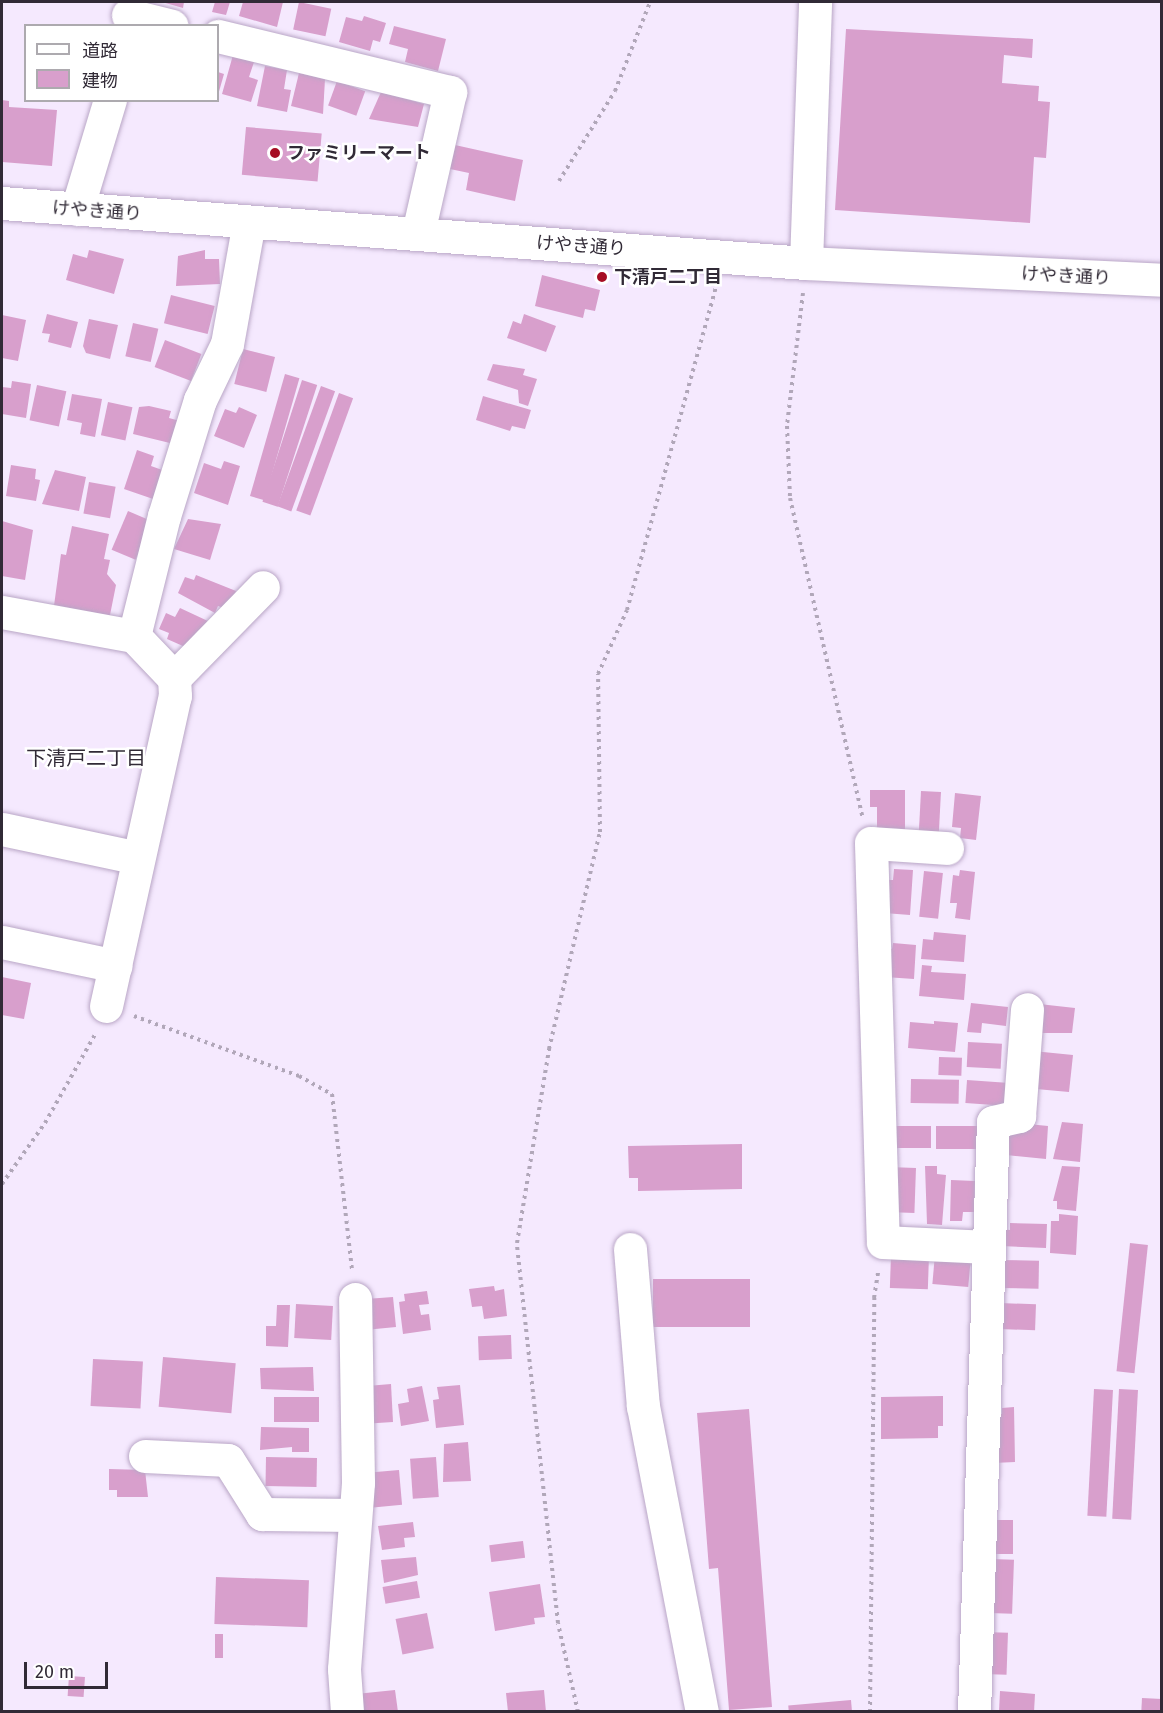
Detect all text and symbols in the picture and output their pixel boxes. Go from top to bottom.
legend [24,24,219,102]
text: 道路 [82,40,118,62]
text: 建物 [82,70,118,92]
place label: ファミリーマート [287,142,431,164]
marker: ファミリーマート [268,146,282,160]
street label: けやき通り [51,197,143,225]
street label: けやき通り [535,232,627,260]
street label: けやき通り [1020,263,1112,289]
place label: 下清戸二丁目 [614,266,722,288]
marker: 下清戸二丁目 [595,270,609,284]
district label: 下清戸二丁目 [26,746,146,770]
scale bar [27,1650,111,1688]
text: 20 m [35,1661,74,1683]

